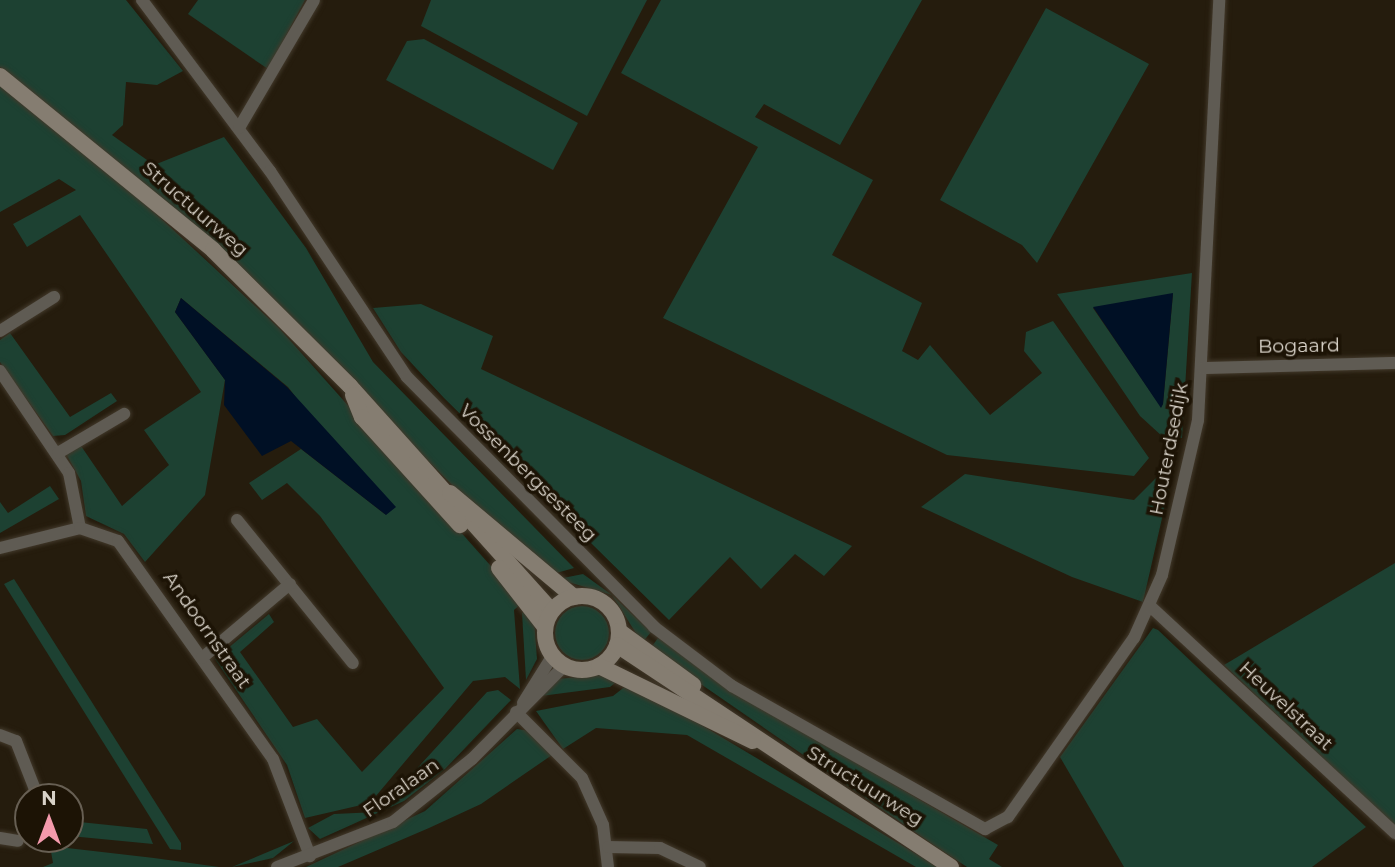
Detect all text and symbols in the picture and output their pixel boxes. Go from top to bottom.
street label: Structuurweg [137,157,253,261]
street label: Bogaard [1258,334,1340,358]
street label: Houterdsedijk [1145,381,1193,517]
street label: Vossenbergsesteeg [455,400,601,546]
street label: Andoornstraat [158,567,256,693]
street label: Heuvelstraat [1234,657,1338,755]
street label: Structuurweg [803,741,927,831]
street label: Floralaan [359,754,443,822]
north arrow [14,783,84,853]
text: N [41,787,57,810]

